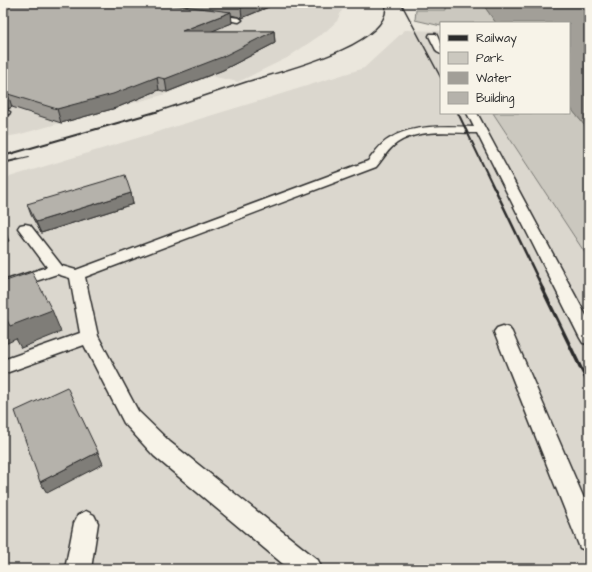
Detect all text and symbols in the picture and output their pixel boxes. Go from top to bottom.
legend [440,22,570,114]
text: Railway [476,30,517,48]
text: Park [476,50,504,67]
text: Water [476,70,512,87]
text: Building [476,90,514,108]

